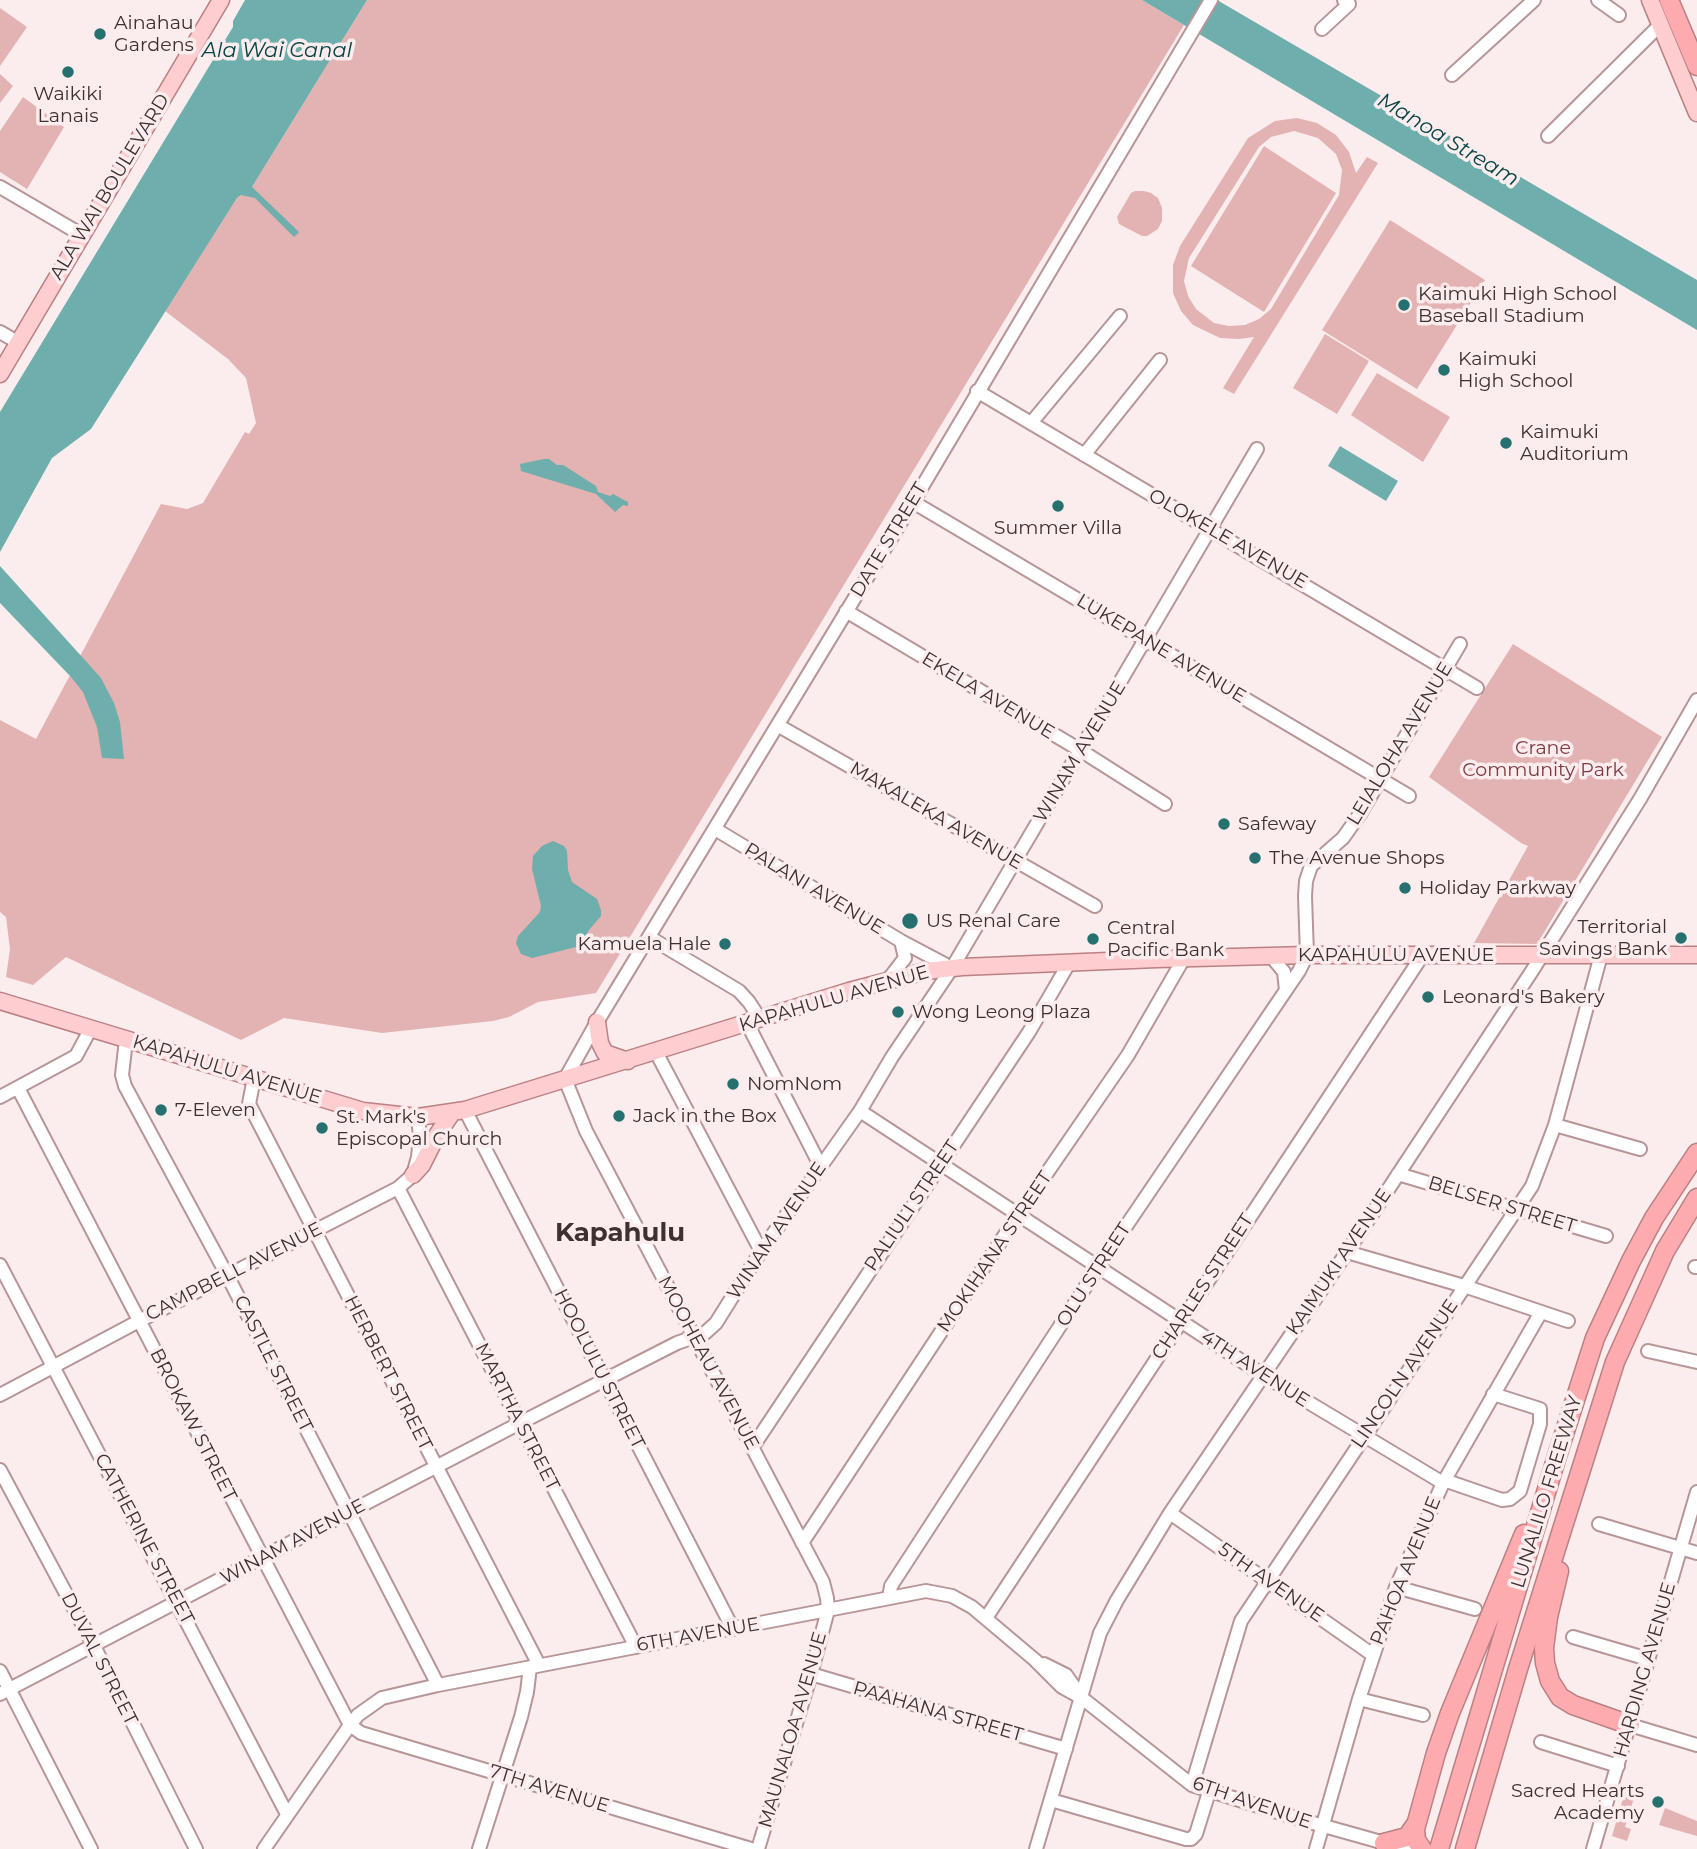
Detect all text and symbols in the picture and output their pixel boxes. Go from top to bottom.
place label: Ainahau Gardens [114,12,194,56]
marker: Ainahau Gardens [92,26,108,42]
water label: Ala Wai Canal [202,38,352,64]
marker: Waikiki Lanais [60,64,76,80]
place label: Waikiki Lanais [33,83,103,127]
water label: Manoa Stream [1373,88,1523,192]
street label: ALA WAI BOULEVARD [45,90,175,284]
place label: Kaimuki High School Baseball Stadium [1418,283,1617,327]
marker: Kaimuki High School Baseball Stadium [1396,297,1412,313]
place label: Kaimuki High School [1458,348,1573,392]
marker: Kaimuki High School [1436,362,1452,378]
place label: Kaimuki Auditorium [1520,421,1629,465]
marker: Kaimuki Auditorium [1498,435,1514,451]
street label: DATE STREET [846,479,932,601]
street label: OLOKELE AVENUE [1144,484,1312,594]
marker: Summer Villa [1050,498,1066,514]
place label: Summer Villa [994,517,1122,539]
street label: LUKEPANE AVENUE [1072,589,1250,709]
street label: EKELA AVENUE [918,647,1058,745]
street label: LEIALOHA AVENUE [1342,658,1458,830]
street label: WINAM AVENUE [1029,677,1131,827]
park label: Crane Community Park [1462,737,1624,781]
street label: MAKALEKA AVENUE [846,757,1026,875]
place label: Safeway [1238,813,1316,835]
marker: Safeway [1216,816,1232,832]
street label: PALANI AVENUE [740,838,888,940]
place label: The Avenue Shops [1269,847,1444,869]
marker: The Avenue Shops [1247,850,1263,866]
place label: Holiday Parkway [1419,877,1576,899]
marker: Holiday Parkway [1397,880,1413,896]
place label: US Renal Care [926,910,1060,932]
marker: US Renal Care [900,911,920,931]
place label: Territorial Savings Bank [1539,916,1667,960]
place label: Central Pacific Bank [1107,917,1224,961]
marker: Territorial Savings Bank [1673,930,1689,946]
marker: Central Pacific Bank [1085,931,1101,947]
place label: Kamuela Hale [578,933,711,955]
marker: Kamuela Hale [717,936,733,952]
street label: KAPAHULU AVENUE [1298,944,1494,966]
street label: KAPAHULU AVENUE [736,961,932,1037]
place label: Leonard's Bakery [1442,986,1605,1008]
marker: Leonard's Bakery [1420,989,1436,1005]
place label: Wong Leong Plaza [912,1001,1091,1023]
marker: Wong Leong Plaza [890,1004,906,1020]
street label: KAPAHULU AVENUE [130,1030,324,1110]
place label: NomNom [747,1073,842,1095]
marker: NomNom [725,1076,741,1092]
place label: 7-Eleven [175,1099,256,1121]
marker: 7-Eleven [153,1102,169,1118]
place label: Jack in the Box [633,1105,777,1127]
place label: St. Mark's Episcopal Church [336,1106,502,1150]
marker: Jack in the Box [611,1108,627,1124]
marker: St. Mark's Episcopal Church [314,1120,330,1136]
street label: PALIULI STREET [860,1136,964,1276]
street label: WINAM AVENUE [723,1158,831,1304]
street label: MOKIHANA STREET [933,1167,1057,1337]
street label: BELSER STREET [1425,1172,1579,1238]
street label: KAIMUKI AVENUE [1282,1184,1396,1340]
street label: CHARLES STREET [1147,1210,1259,1364]
district label: Kapahulu [555,1217,685,1249]
street label: CAMPBELL AVENUE [142,1218,326,1326]
street label: OLU STREET [1052,1219,1136,1331]
street label: MOOHEAU AVENUE [653,1272,763,1454]
street label: HOOLULU STREET [549,1285,649,1453]
street label: CASTLE STREET [229,1292,317,1436]
street label: HERBERT STREET [339,1292,437,1454]
street label: LINCOLN AVENUE [1347,1295,1463,1453]
street label: 4TH AVENUE [1196,1325,1314,1413]
street label: MARTHA STREET [470,1339,564,1495]
street label: BROKAW STREET [145,1345,241,1505]
street label: LUNALILO FREEWAY [1507,1393,1587,1591]
street label: CATHERINE STREET [89,1450,199,1628]
street label: PAHOA AVENUE [1366,1493,1446,1649]
street label: WINAM AVENUE [217,1494,369,1590]
street label: 5TH AVENUE [1214,1538,1328,1628]
street label: HARDING AVENUE [1609,1580,1681,1760]
street label: DUVAL STREET [56,1589,142,1729]
street label: 6TH AVENUE [635,1613,761,1657]
street label: MAUNALOA AVENUE [754,1629,832,1831]
street label: PAAHANA STREET [850,1677,1026,1747]
street label: 7TH AVENUE [486,1760,612,1818]
street label: 6TH AVENUE [1189,1772,1315,1834]
place label: Sacred Hearts Academy [1511,1780,1644,1824]
marker: Sacred Hearts Academy [1650,1794,1666,1810]

